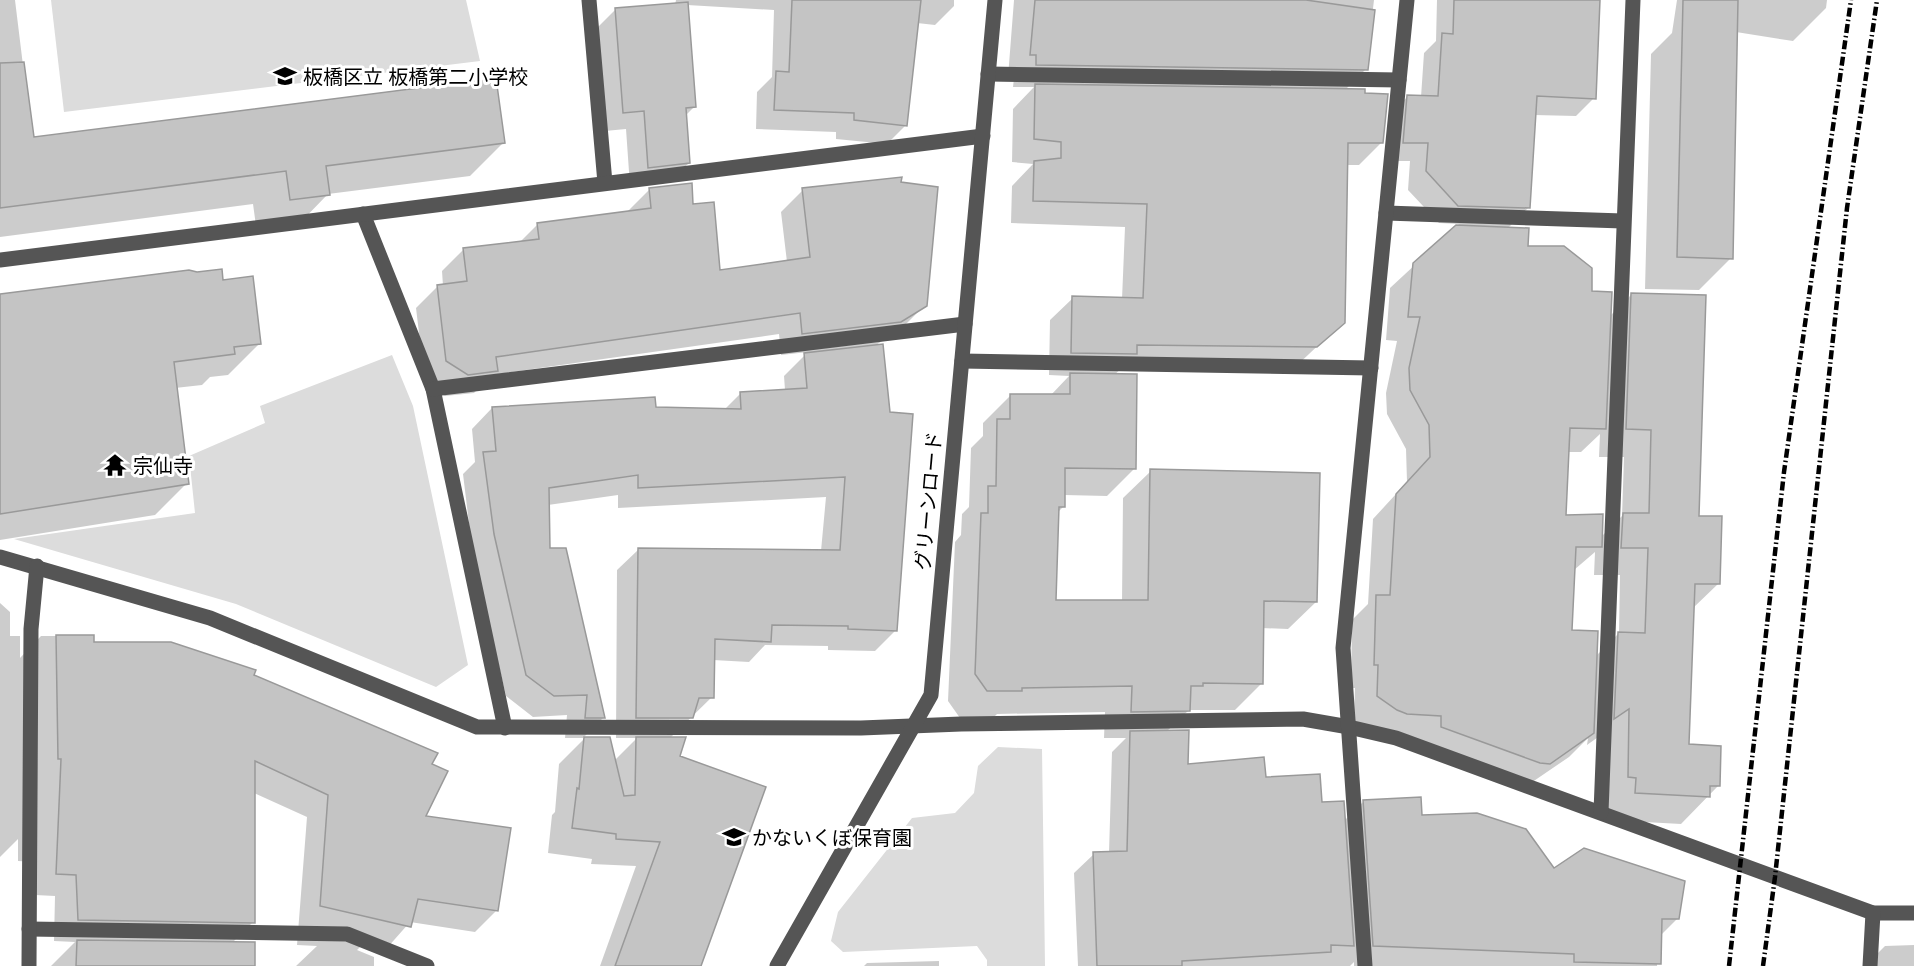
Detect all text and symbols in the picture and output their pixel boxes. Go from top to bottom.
school or university icon: 板橋区立 板橋第二小学校 [272,63,298,89]
place label: 板橋区立 板橋第二小学校 [303,63,528,90]
street label: グリーンロード [908,431,948,571]
temple icon: 宗仙寺 [102,452,128,478]
place label: 宗仙寺 [133,452,193,479]
school or university icon: かないくぼ保育園 [721,824,747,850]
place label: かないくぼ保育園 [752,824,912,851]

